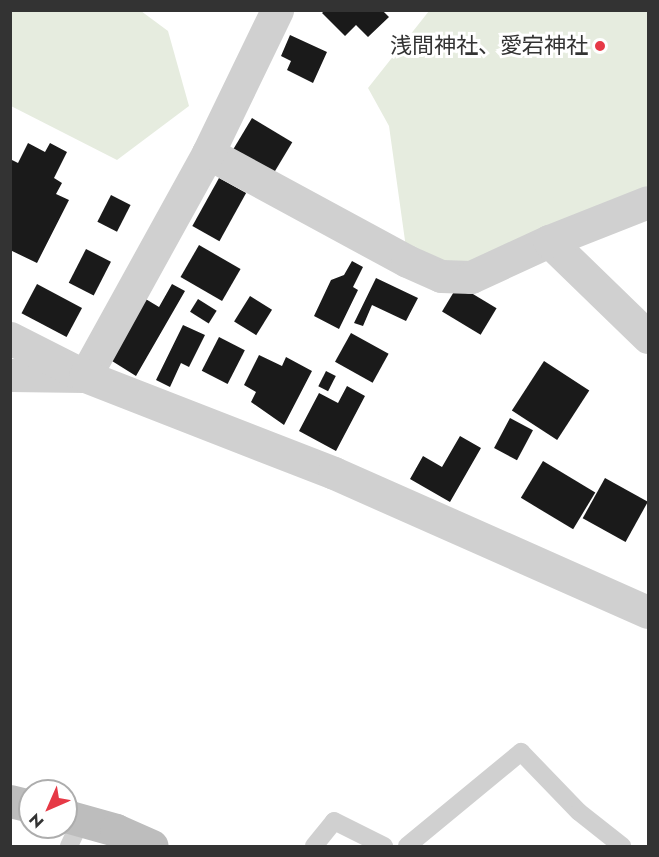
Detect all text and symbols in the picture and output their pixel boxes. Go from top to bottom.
place label: 浅間神社、愛宕神社 [390,33,588,59]
marker: 浅間神社、愛宕神社 [593,39,607,53]
north arrow [18,779,78,839]
text: N [24,808,49,833]

